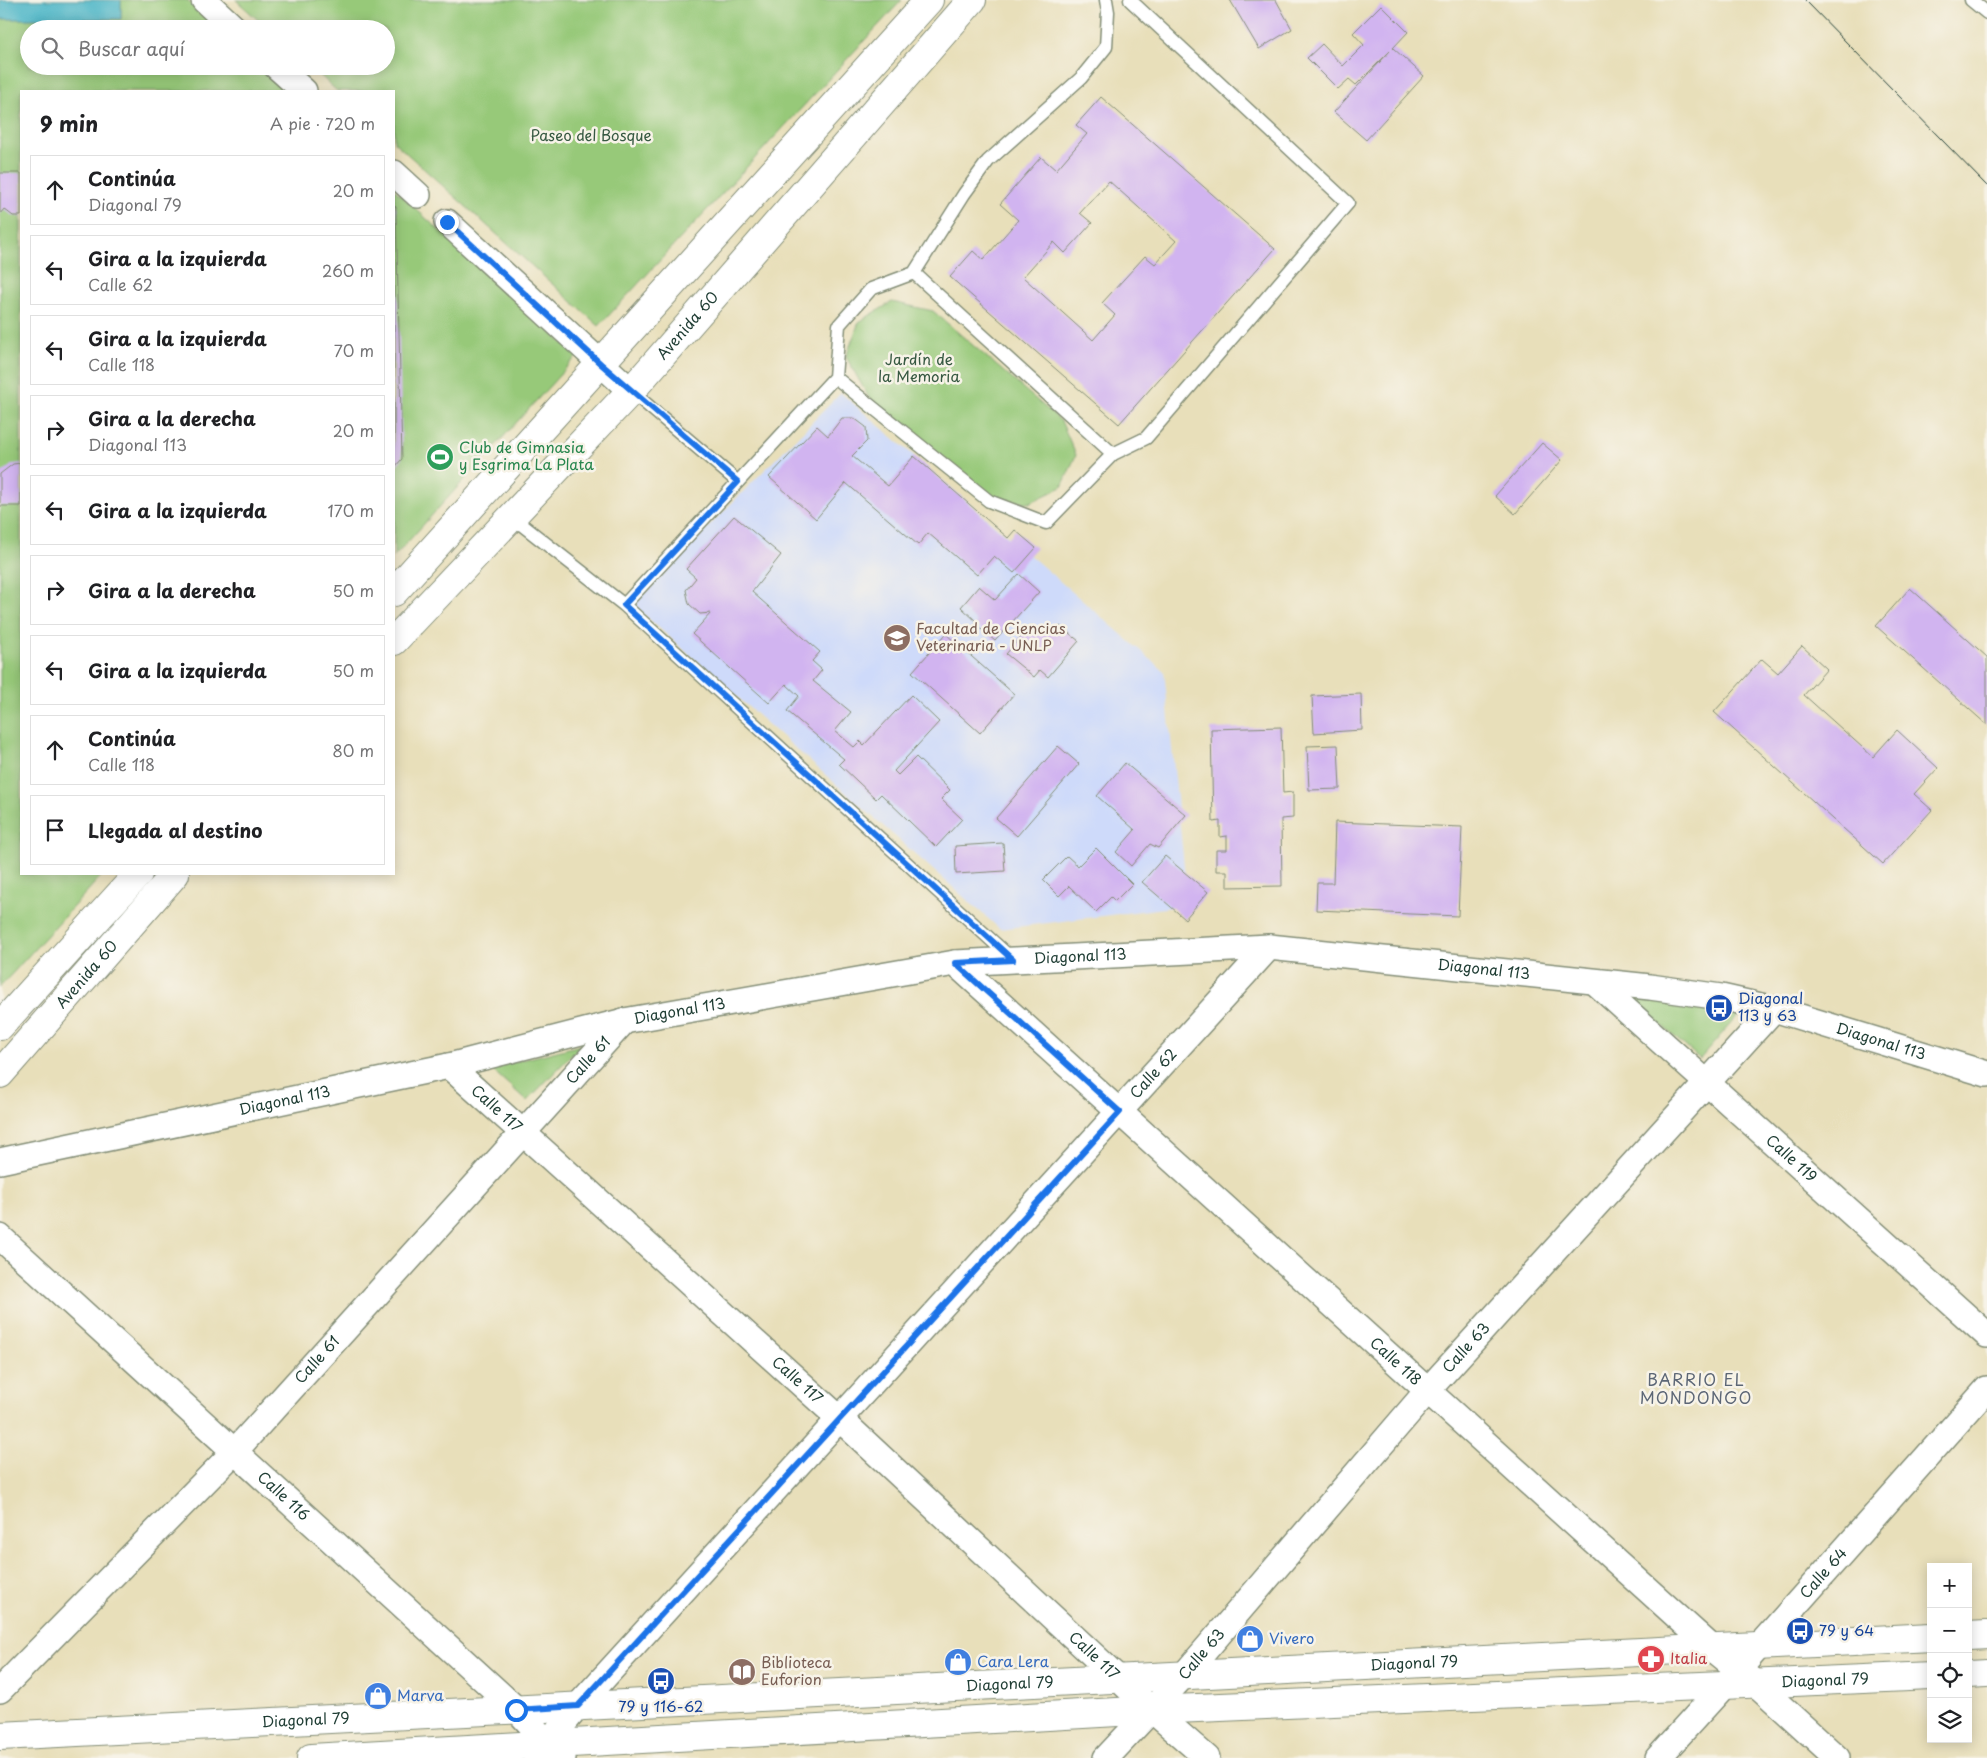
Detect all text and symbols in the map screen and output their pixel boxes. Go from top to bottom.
search box [20,20,395,75]
icon: search [38,34,66,62]
text: Buscar aquí [78,34,185,62]
text: 9 min [40,107,98,139]
text: A pie · 720 m [270,111,375,135]
park label: Paseo del Bosque [530,123,652,146]
text: Continúa [88,164,176,192]
icon: ahead [41,176,69,204]
text: 20 m [333,178,374,202]
text: Diagonal 79 [88,192,182,216]
route end [436,211,459,234]
text: Gira a la izquierda [88,244,267,272]
icon: left [41,256,69,284]
text: 260 m [322,258,374,282]
text: Calle 62 [88,272,153,296]
street label: Avenida 60 [650,286,723,364]
text: Gira a la izquierda [88,324,267,352]
icon: left [41,336,69,364]
text: 70 m [334,338,374,362]
park label: Jardín de la Memoria [878,347,960,387]
text: Calle 118 [88,352,155,376]
text: Gira a la derecha [88,404,256,432]
icon: right [41,416,69,444]
text: 20 m [333,418,374,442]
text: Diagonal 113 [88,432,187,456]
place label: Club de Gimnasia y Esgrima La Plata [459,435,594,475]
sports icon: Club de Gimnasia y Esgrima La Plata [425,442,455,472]
icon: left [41,496,69,524]
text: Gira a la izquierda [88,496,267,524]
text: 170 m [328,498,374,522]
icon: right [41,576,69,604]
text: Gira a la derecha [88,576,256,604]
text: 50 m [333,578,374,602]
place label: Facultad de Ciencias Veterinaria - UNLP [916,616,1066,656]
school or university icon: Facultad de Ciencias Veterinaria - UNLP [882,623,912,653]
icon: left [41,656,69,684]
text: Gira a la izquierda [88,656,267,684]
text: 50 m [333,658,374,682]
text: Continúa [88,724,176,752]
icon: ahead [41,736,69,764]
text: 80 m [332,738,374,762]
text: Calle 118 [88,752,155,776]
icon: arrive [41,816,69,844]
text: Llegada al destino [88,816,262,844]
street label: Avenida 60 [49,934,122,1013]
street label: Diagonal 113 [1033,941,1127,969]
street label: Diagonal 113 [1436,952,1531,984]
place label: Diagonal 113 y 63 [1738,986,1803,1026]
street label: Diagonal 113 [632,990,727,1029]
bus stop icon: Diagonal 113 y 63 [1704,993,1734,1023]
street label: Diagonal 113 [1834,1016,1929,1065]
street label: Calle 61 [559,1030,615,1089]
street label: Calle 62 [1123,1043,1181,1103]
street label: Diagonal 113 [237,1078,332,1120]
street label: Calle 117 [467,1078,529,1137]
street label: Calle 119 [1761,1128,1823,1187]
street label: Calle 63 [1436,1316,1494,1377]
street label: Calle 61 [288,1330,344,1388]
street label: Calle 118 [1365,1331,1428,1390]
street label: Calle 117 [767,1350,829,1409]
district label: BARRIO EL MONDONGO [1640,1367,1752,1409]
street label: Calle 116 [253,1465,316,1525]
street label: Calle 64 [1793,1542,1852,1603]
map controls [1927,1563,1972,1743]
button: + [1927,1563,1972,1608]
button: − [1927,1608,1972,1653]
bus stop icon: 79 y 64 [1785,1616,1815,1646]
place label: 79 y 64 [1819,1618,1874,1641]
street label: Calle 63 [1172,1623,1229,1684]
shop icon: Vivero [1235,1624,1265,1654]
street label: Calle 117 [1064,1625,1126,1685]
place label: Vivero [1269,1626,1314,1649]
pharmacy icon: Italia [1636,1644,1666,1674]
place label: Italia [1670,1646,1708,1669]
shop icon: Cara Lera [943,1647,973,1677]
street label: Diagonal 79 [1370,1648,1459,1676]
place label: Cara Lera [977,1649,1049,1672]
place label: Biblioteca Euforion [761,1650,832,1690]
button: locate [1927,1653,1972,1698]
library icon: Biblioteca Euforion [727,1657,757,1687]
bus stop icon: 79 y 116-62 [646,1666,676,1696]
street label: Diagonal 79 [1780,1666,1869,1693]
street label: Diagonal 79 [965,1669,1054,1696]
shop icon: Marva [363,1681,393,1711]
place label: Marva [397,1683,444,1706]
place label: 79 y 116-62 [619,1694,703,1717]
button: layers [1927,1698,1972,1743]
route start [505,1699,528,1722]
street label: Diagonal 79 [261,1705,350,1733]

